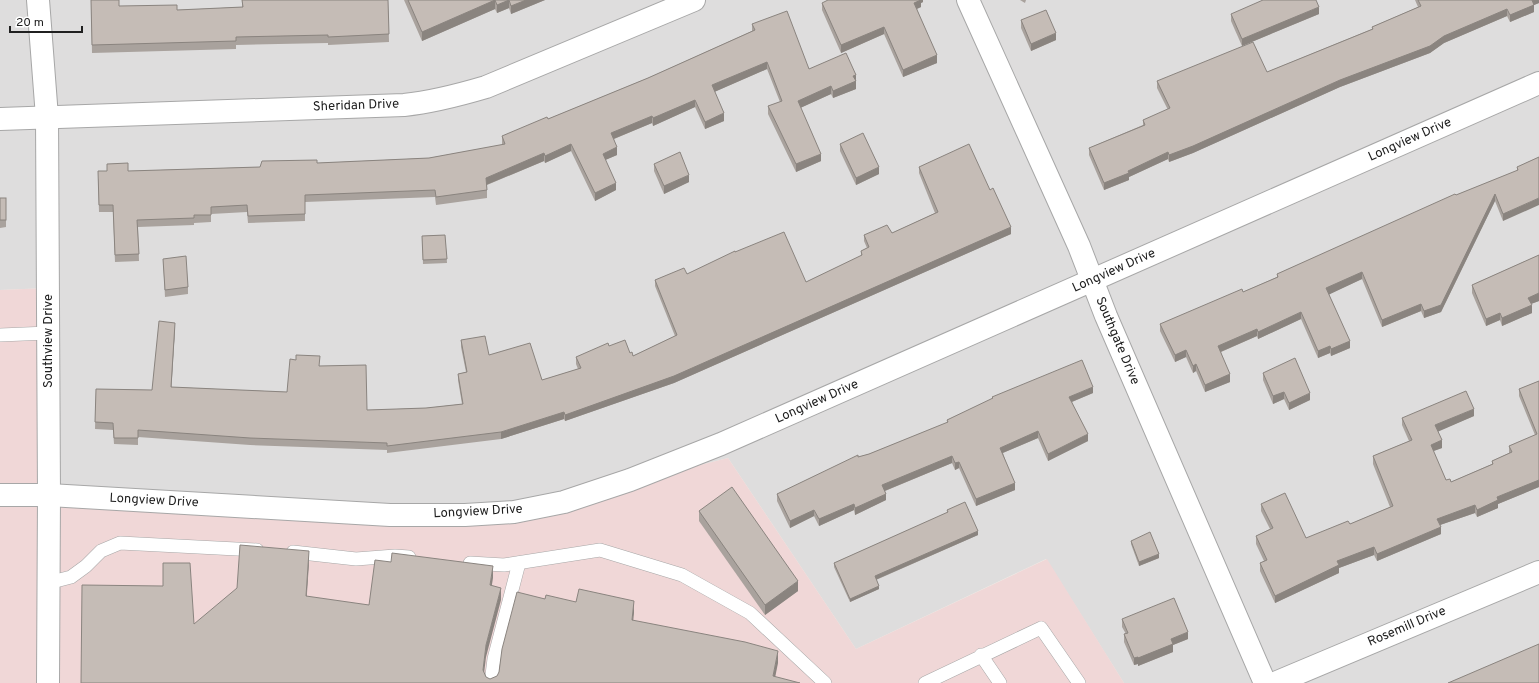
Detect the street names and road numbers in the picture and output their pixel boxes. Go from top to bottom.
street label: Sheridan Drive [313,97,399,115]
street label: Longview Drive [1366,115,1454,165]
street label: Longview Drive [1070,246,1158,296]
street label: Southview Drive [41,294,57,388]
street label: Southgate Drive [1091,295,1143,387]
street label: Longview Drive [773,377,861,427]
street label: Longview Drive [109,491,199,511]
street label: Longview Drive [433,502,523,522]
street label: Rosemill Drive [1365,603,1449,651]

